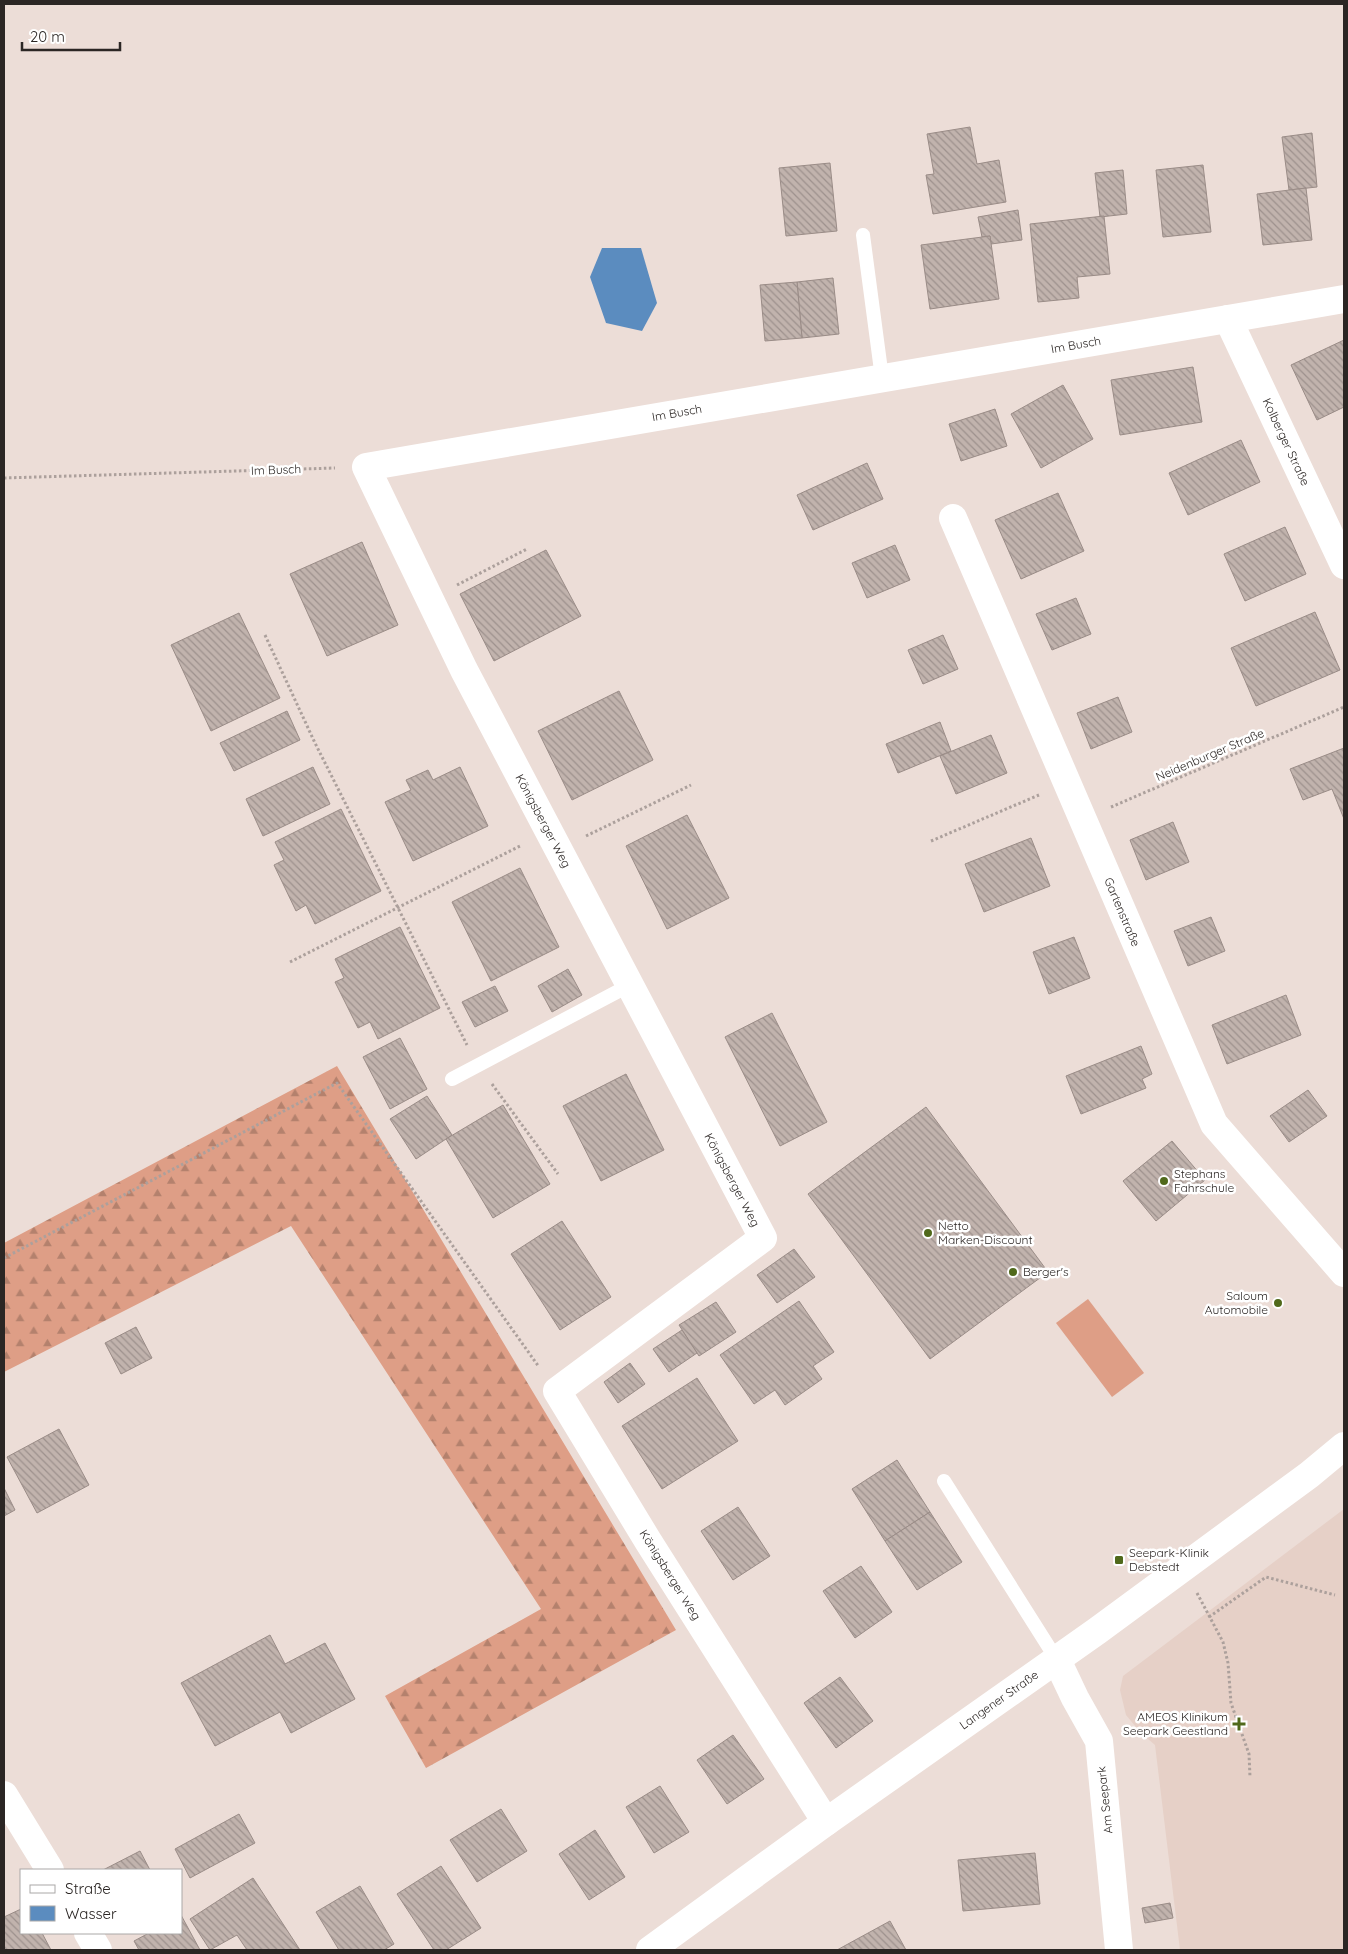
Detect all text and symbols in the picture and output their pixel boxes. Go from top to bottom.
scale bar [22,20,120,52]
text: 20 m [30,27,65,46]
street label: Im Busch [1050,333,1102,356]
street label: Kolberger Straße [1260,396,1313,488]
street label: Im Busch [651,401,703,424]
street label: Im Busch [250,461,301,478]
street label: Neidenburger Straße [1153,725,1266,784]
street label: Königsberger Weg [512,771,574,870]
street label: Gartenstraße [1101,875,1144,949]
street label: Königsberger Weg [701,1130,763,1229]
place label: Stephans Fahrschule [1174,1166,1234,1195]
marker: Stephans Fahrschule [1158,1175,1170,1187]
place label: Netto Marken-Discount [938,1218,1033,1247]
marker: Netto Marken-Discount [922,1227,934,1239]
place label: Berger's [1023,1264,1069,1279]
marker: Berger's [1007,1266,1019,1278]
place label: Saloum Automobile [1205,1288,1268,1317]
marker: Saloum Automobile [1272,1297,1284,1309]
street label: Königsberger Weg [637,1527,704,1623]
place label: Seepark-Klinik Debstedt [1129,1545,1209,1574]
marker: Seepark-Klinik Debstedt [1113,1554,1125,1566]
street label: Langener Straße [956,1667,1041,1732]
place label: AMEOS Klinikum Seepark Geestland [1123,1709,1228,1738]
marker: AMEOS Klinikum Seepark Geestland [1232,1717,1246,1731]
street label: Am Seepark [1093,1766,1116,1835]
legend [20,1869,182,1934]
text: Straße [65,1879,111,1898]
text: Wasser [65,1904,117,1923]

